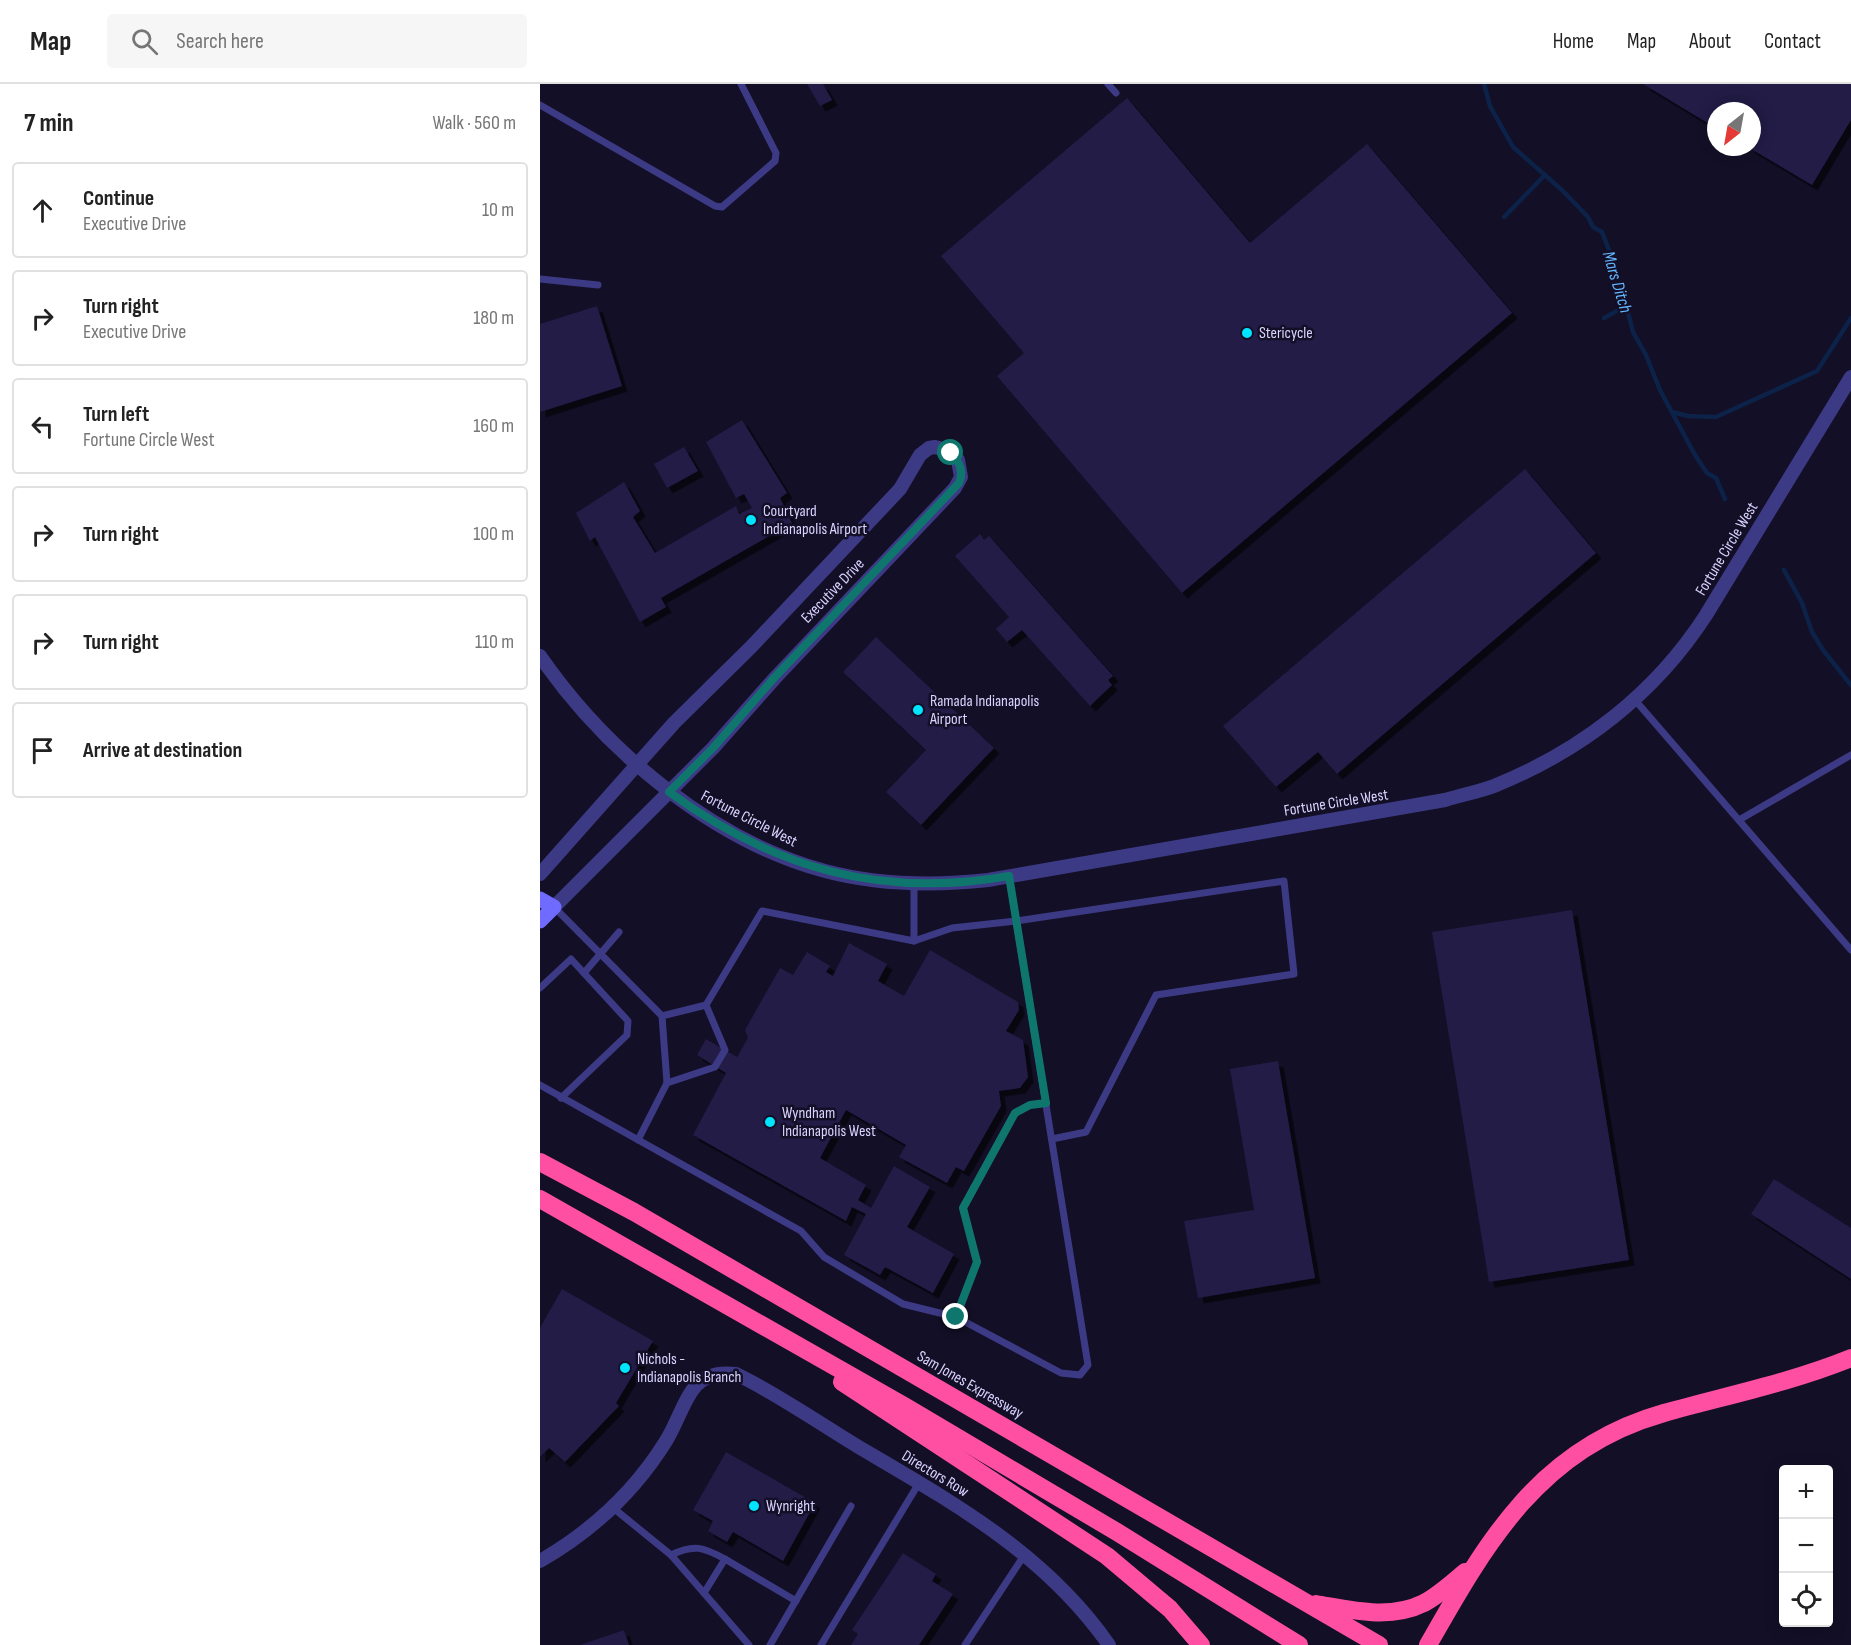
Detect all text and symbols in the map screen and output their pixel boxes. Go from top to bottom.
search box [107,14,527,68]
text: Map [30,25,71,58]
icon: search [128,25,161,58]
text: Search here [176,28,264,55]
text: Home [1553,29,1594,54]
text: Map [1627,29,1656,54]
text: About [1689,29,1731,54]
text: Contact [1764,29,1821,54]
north arrow [1707,102,1761,156]
text: 7 min [24,108,73,139]
text: Walk · 560 m [432,111,516,135]
text: Continue [83,185,154,212]
icon: ahead [26,194,59,227]
text: 10 m [482,198,514,222]
text: Executive Drive [83,212,186,236]
water label: Mars Ditch [1598,248,1636,316]
text: Turn right [83,293,159,320]
icon: right [26,302,59,335]
text: 180 m [473,306,514,330]
text: Executive Drive [83,320,186,344]
place label: Stericycle [1259,324,1313,343]
marker: Stericycle [1240,326,1254,340]
text: Turn left [83,401,149,428]
icon: left [26,410,59,443]
text: 160 m [473,414,514,438]
text: Fortune Circle West [83,428,215,452]
route start [937,439,963,465]
street label: Fortune Circle West [1692,499,1762,599]
place label: Courtyard Indianapolis Airport [763,502,867,539]
marker: Courtyard Indianapolis Airport [744,513,758,527]
icon: right [26,518,59,551]
text: Turn right [83,521,159,548]
text: 100 m [473,522,514,546]
street label: Executive Drive [797,555,869,627]
icon: right [26,626,59,659]
text: Turn right [83,629,159,656]
text: 110 m [475,630,514,654]
place label: Ramada Indianapolis Airport [929,692,1040,729]
marker: Ramada Indianapolis Airport [911,703,925,717]
icon: arrive [26,734,59,767]
text: Arrive at destination [83,737,242,764]
street label: Fortune Circle West [1283,785,1390,821]
street label: Fortune Circle West [698,787,800,851]
place label: Wyndham Indianapolis West [782,1104,876,1141]
marker: Wyndham Indianapolis West [763,1115,777,1129]
route end [942,1303,968,1329]
street label: Sam Jones Expressway [913,1347,1027,1423]
place label: Nichols - Indianapolis Branch [637,1350,741,1387]
marker: Nichols - Indianapolis Branch [618,1361,632,1375]
street label: Directors Row [898,1447,972,1501]
map controls [1779,1465,1833,1627]
button: + [1779,1465,1833,1519]
place label: Wynright [766,1497,815,1516]
marker: Wynright [747,1499,761,1513]
button: − [1779,1519,1833,1573]
button: locate [1779,1573,1833,1627]

